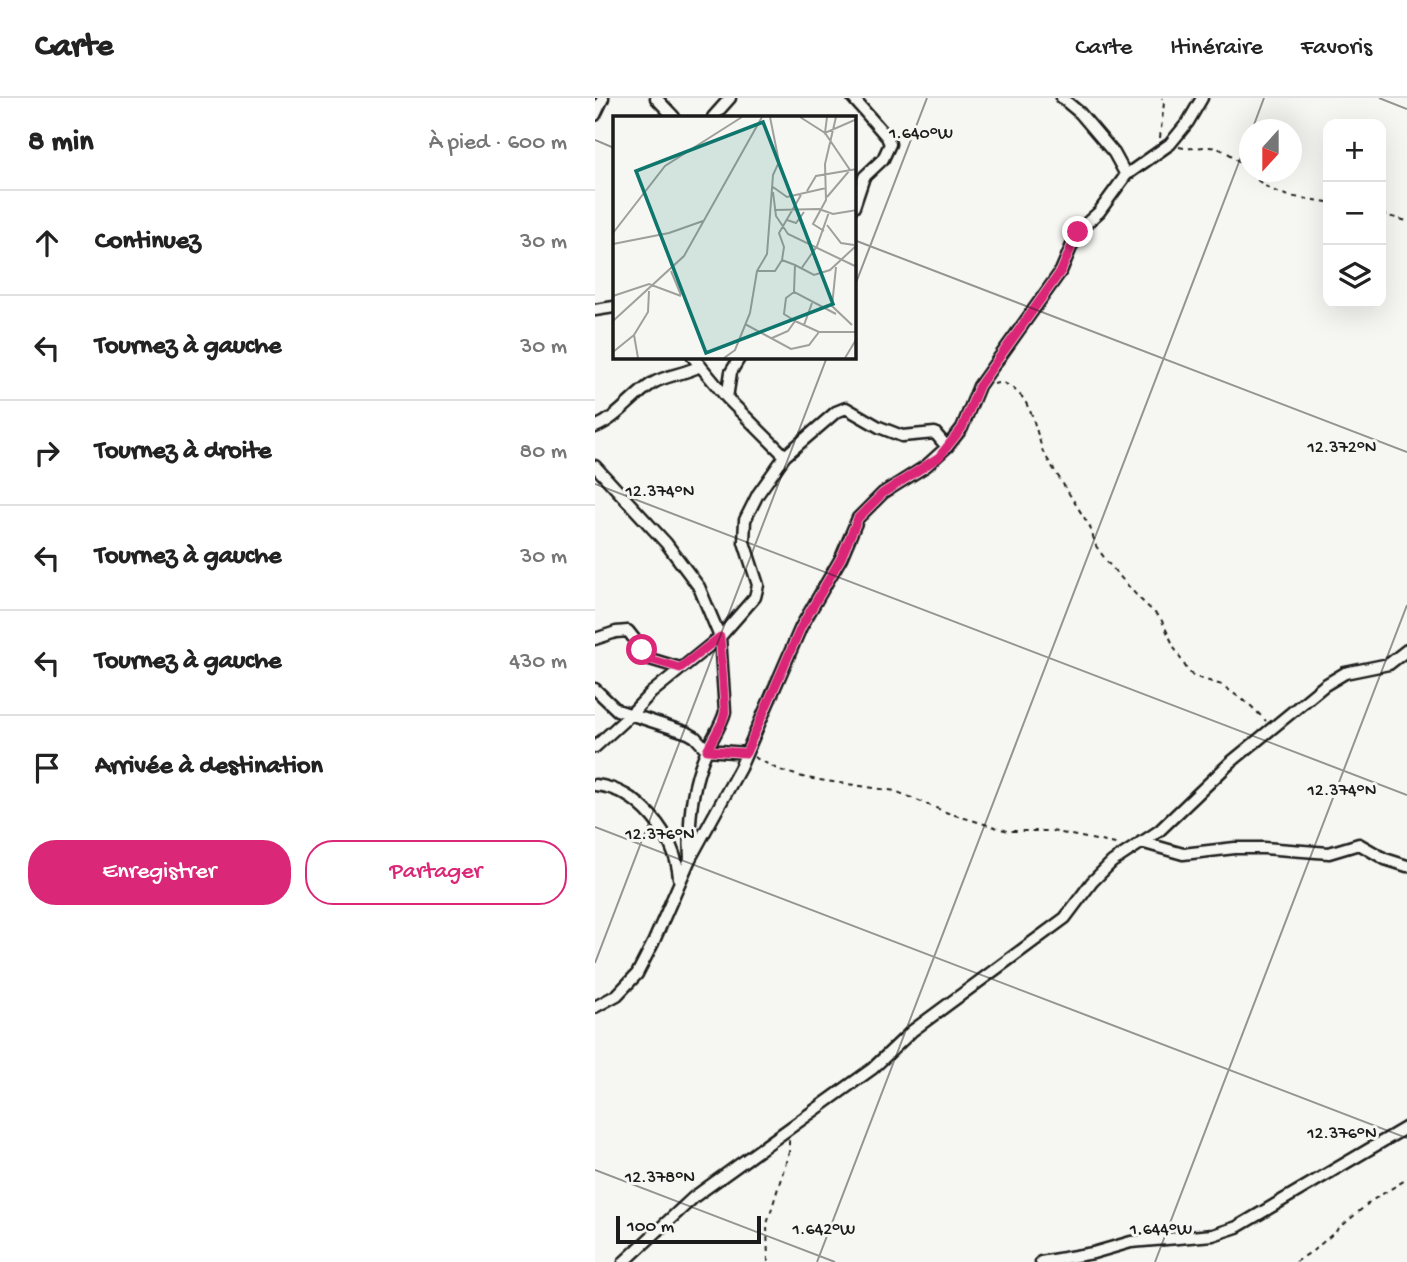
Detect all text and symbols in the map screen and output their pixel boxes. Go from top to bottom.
text: Carte [35,29,113,67]
text: Carte [1075,34,1132,63]
text: Itinéraire [1170,34,1263,63]
text: Favoris [1301,34,1372,63]
inset map [613,116,856,359]
north arrow [1239,119,1302,182]
map controls [1323,119,1386,308]
button: + [1323,119,1386,182]
text: 1.640°W [888,124,953,145]
text: 8 min [28,126,94,161]
text: À pied · 600 m [429,130,567,157]
button: − [1323,182,1386,245]
route end [1062,216,1093,247]
icon: ahead [28,224,66,262]
text: Continuez [95,227,201,258]
text: 30 m [520,229,567,256]
button: layers [1323,245,1386,308]
icon: left [28,329,66,367]
text: Tournez à gauche [95,332,282,363]
text: 30 m [520,334,567,361]
icon: right [28,434,66,472]
text: Tournez à droite [95,437,272,468]
text: 12.372°N [1306,438,1377,459]
text: 80 m [520,439,567,466]
text: 12.374°N [625,482,694,503]
icon: left [28,539,66,577]
text: Tournez à gauche [95,542,282,573]
text: 30 m [520,544,567,571]
route start [626,634,657,665]
icon: left [28,644,66,682]
text: Tournez à gauche [95,647,282,678]
text: 430 m [509,649,567,676]
icon: arrive [28,749,66,787]
text: Arrivée à destination [95,752,323,783]
text: 12.374°N [1307,781,1376,802]
text: 12.376°N [624,825,695,846]
button: Enregistrer [28,840,291,905]
button: Partager [305,840,567,905]
text: 12.376°N [1306,1124,1377,1145]
text: 12.378°N [624,1168,695,1189]
scale bar [616,1213,761,1245]
text: 100 m [627,1216,674,1239]
text: 1.642°W [792,1220,855,1241]
text: 1.644°W [1129,1220,1192,1241]

